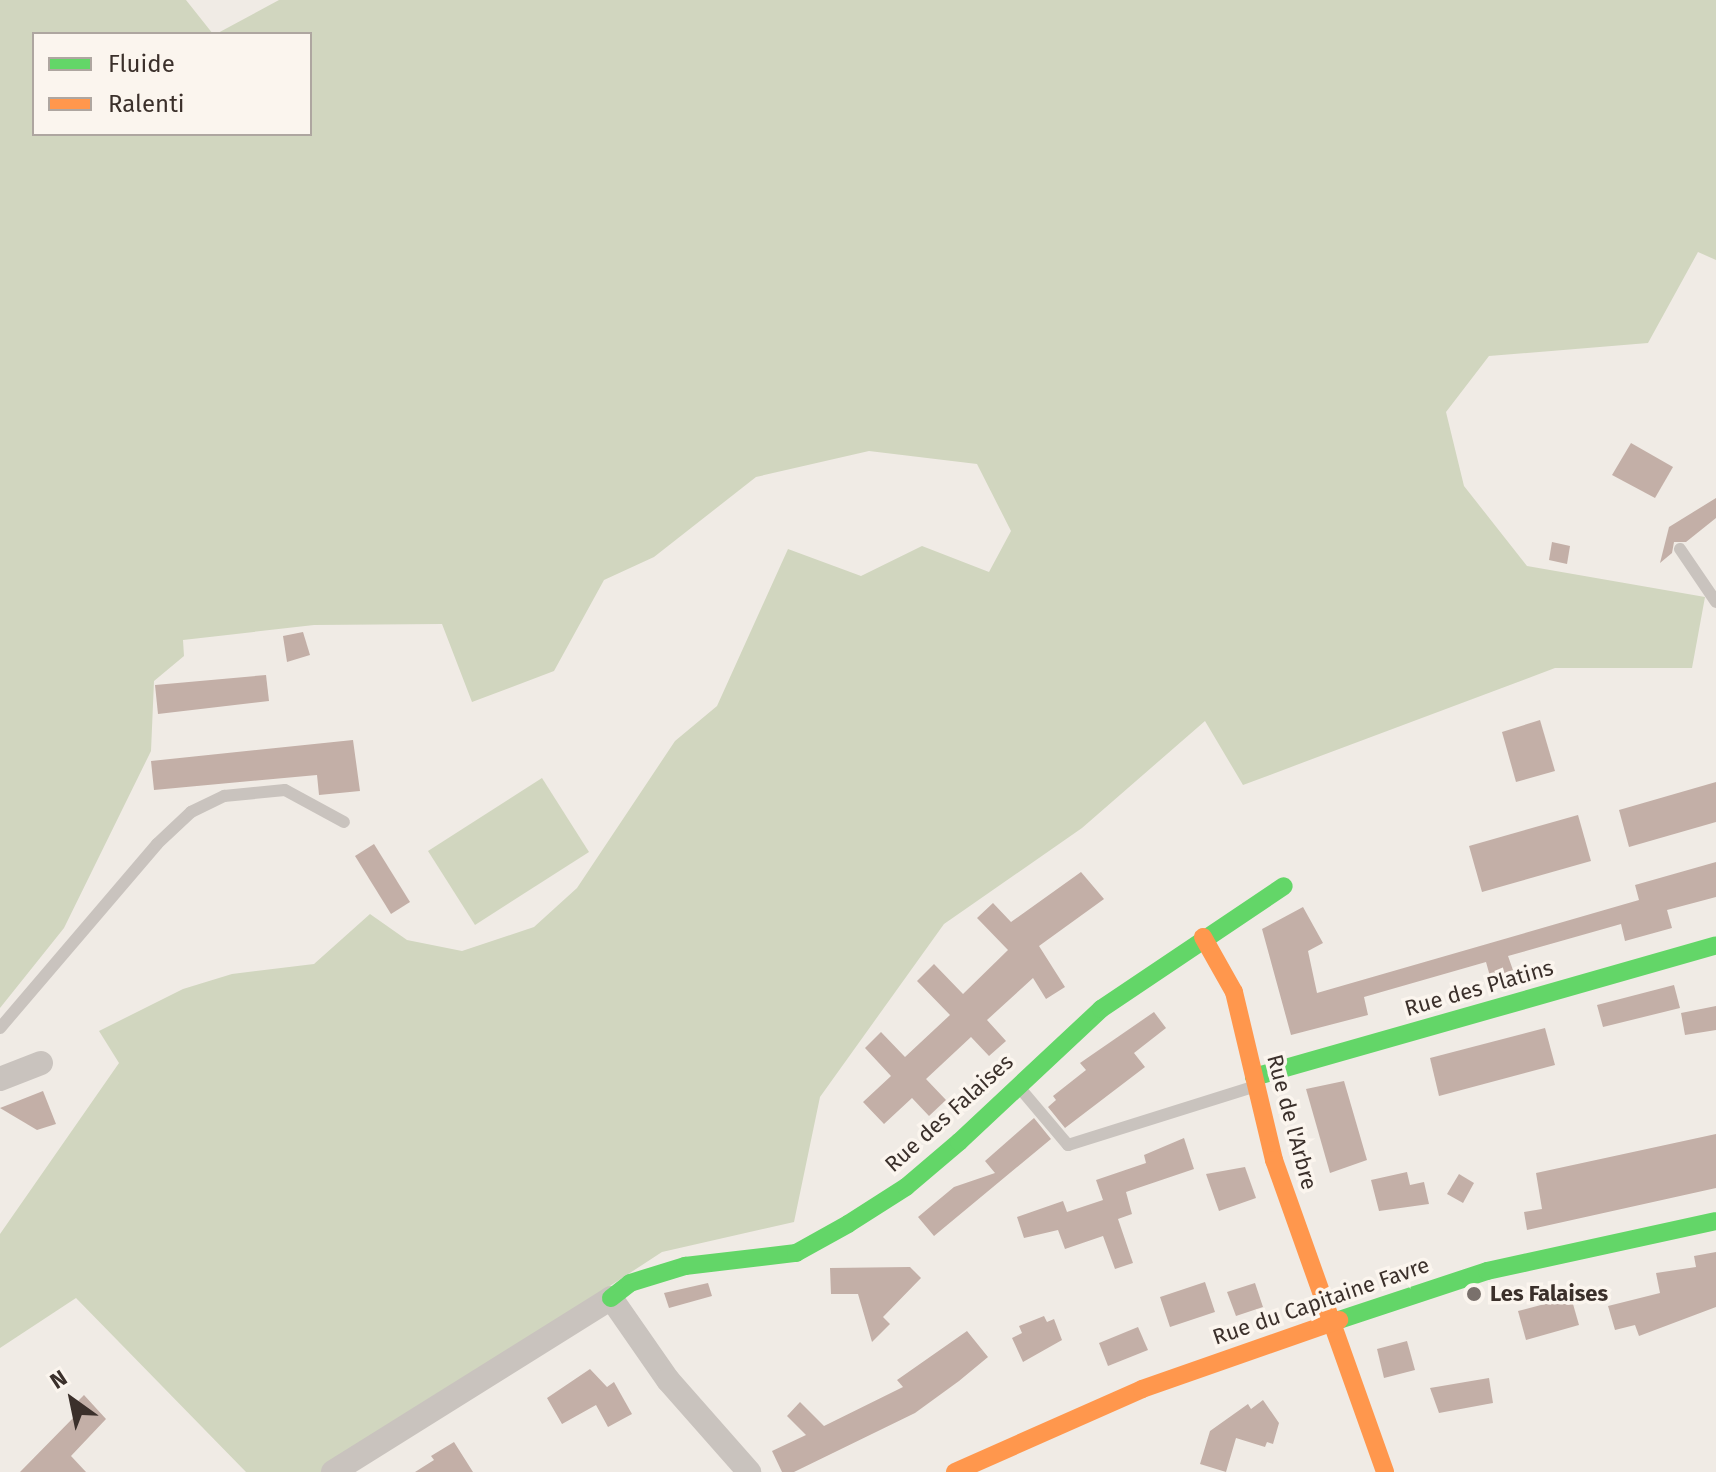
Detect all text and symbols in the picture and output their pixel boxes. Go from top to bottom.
legend [32,32,312,136]
text: Fluide [108,50,175,78]
text: Ralenti [108,90,185,118]
street label: Rue des Platins [1402,954,1556,1022]
street label: Rue des Falaises [879,1049,1019,1177]
street label: Rue de l'Arbre [1261,1051,1323,1193]
street label: Rue du Capitaine Favre [1209,1251,1433,1351]
place label: Les Falaises [1490,1281,1608,1307]
marker: Les Falaises [1465,1285,1483,1303]
north arrow [32,1360,112,1440]
text: N [45,1364,72,1395]

